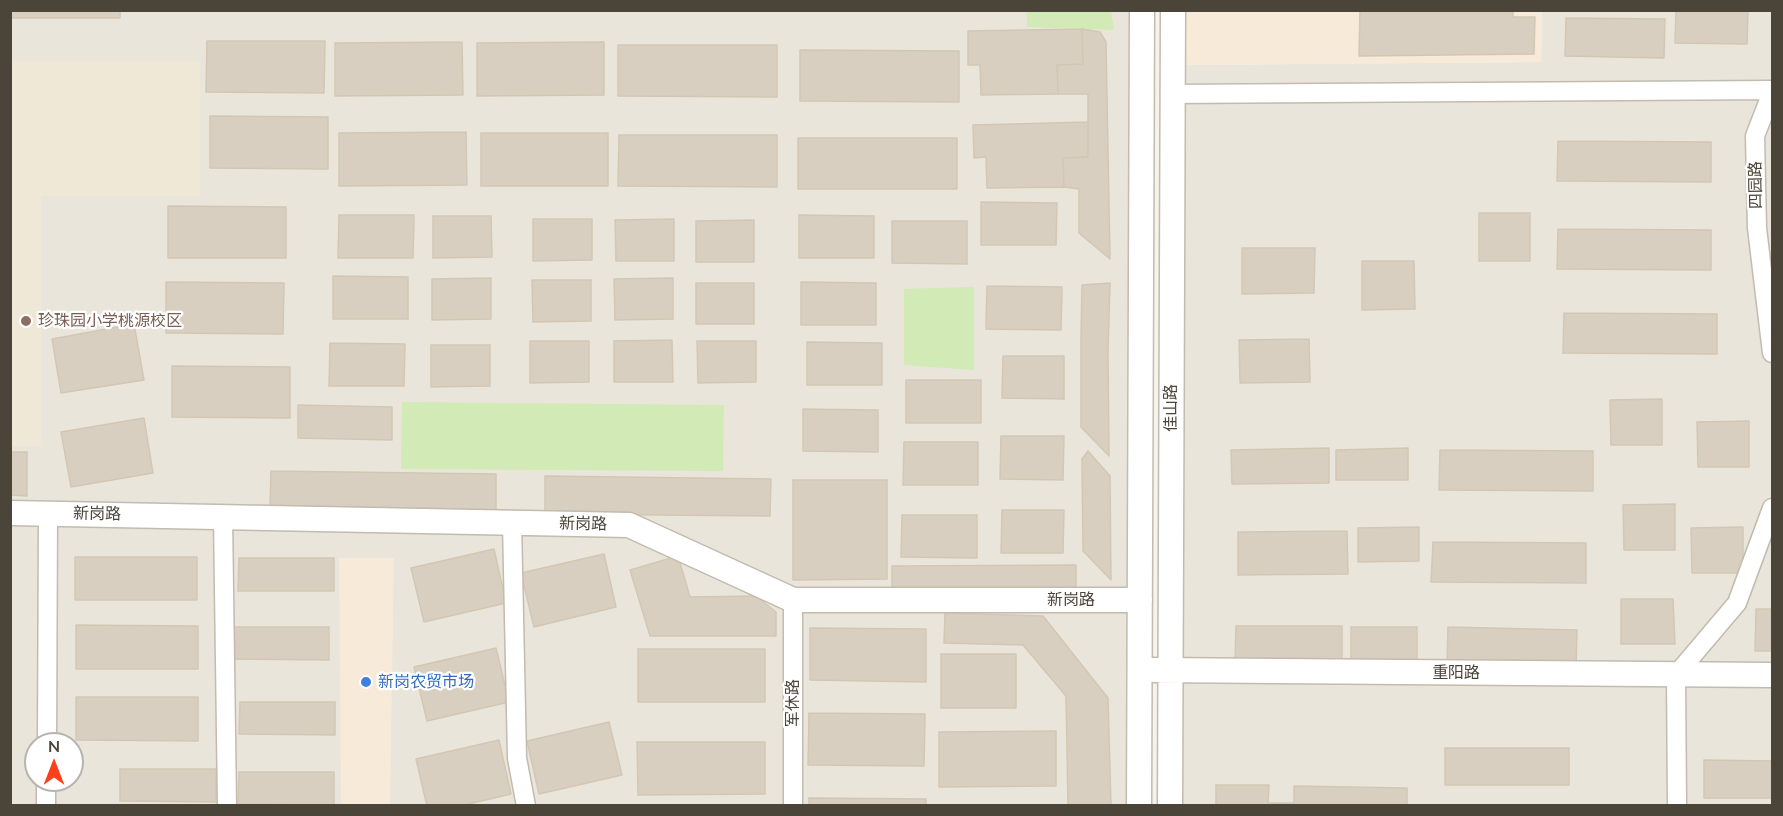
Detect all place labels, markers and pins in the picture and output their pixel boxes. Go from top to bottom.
place label: 珍珠园小学桃源校区 [38,311,182,331]
marker: 珍珠园小学桃源校区 [19,314,33,328]
place label: 新岗农贸市场 [378,672,474,692]
marker: 新岗农贸市场 [359,675,373,689]

